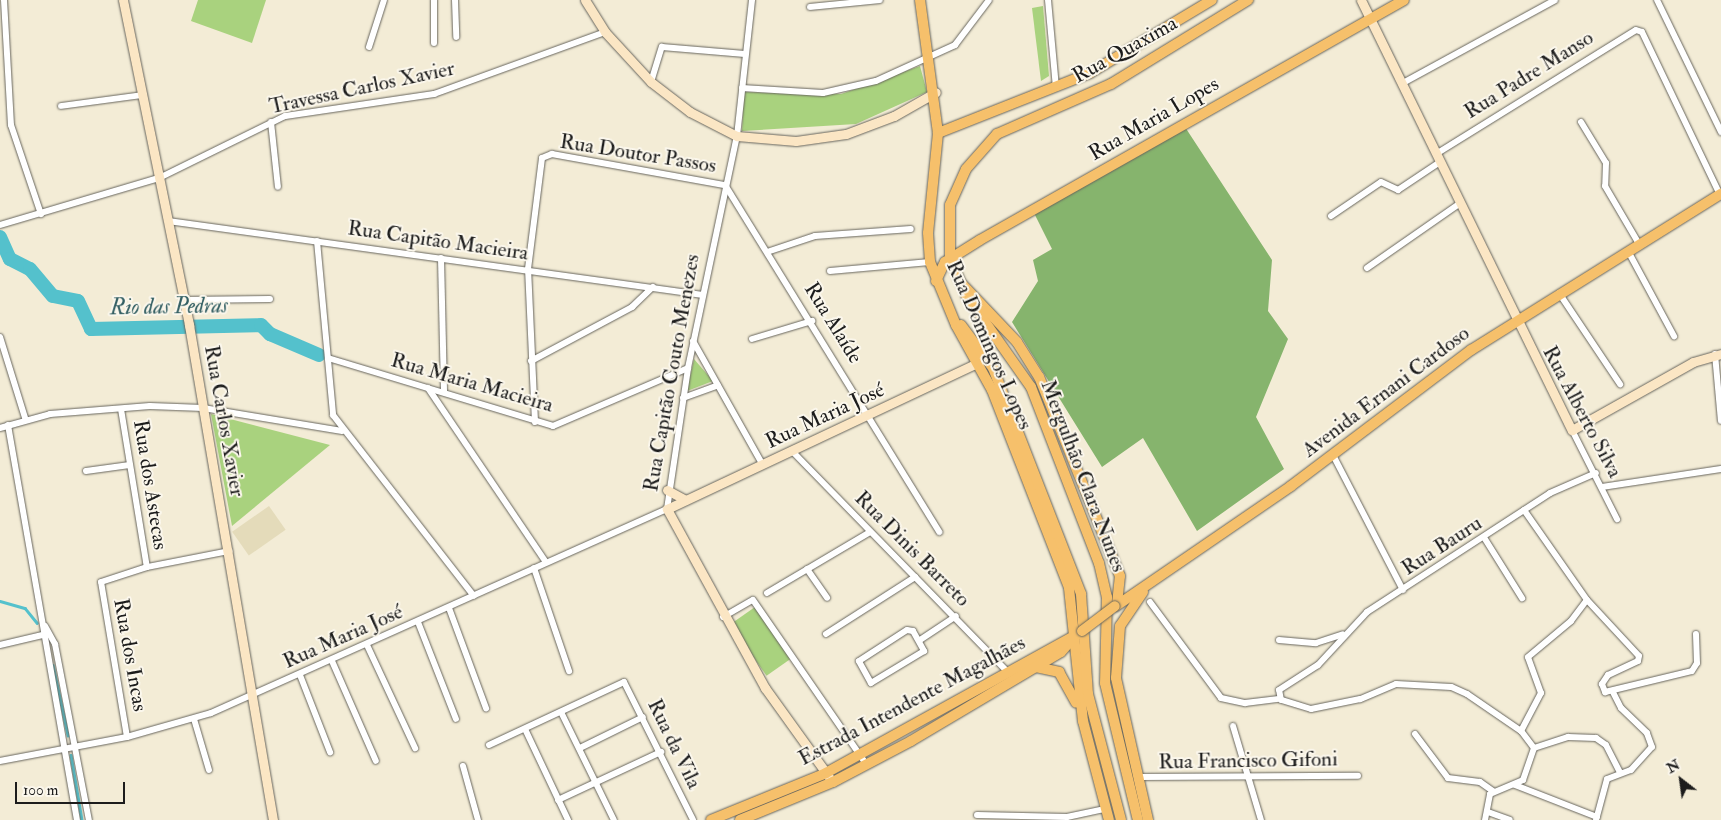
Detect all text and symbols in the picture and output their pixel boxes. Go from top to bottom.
street label: Rua Quaxima [1068,11,1182,89]
street label: Rua Padre Manso [1460,25,1598,125]
street label: Travessa Carlos Xavier [267,56,457,120]
street label: Rua Maria Lopes [1084,72,1224,166]
street label: Rua Doutor Passos [558,129,718,179]
street label: Rua Capitão Macieira [346,216,530,266]
street label: Rua Capitão Couto Menezes [639,252,705,494]
street label: Rua Domingos Lopes [940,256,1038,434]
street label: Rua Alaíde [798,278,868,368]
water label: Rio das Pedras [110,293,228,321]
street label: Avenida Ernani Cardoso [1297,321,1475,463]
street label: Rua Alberto Silva [1537,342,1627,482]
street label: Rua Carlos Xavier [198,343,250,499]
street label: Rua Maria Macieira [388,348,556,418]
street label: Mergulhão Clara Nunes [1035,376,1131,576]
street label: Rua Maria José [762,377,888,455]
street label: Rua dos Astecas [127,418,173,552]
street label: Rua Dinis Barreto [849,486,975,612]
street label: Rua Bauru [1397,511,1487,581]
street label: Rua dos Incas [108,597,152,713]
street label: Rua Maria José [279,599,407,675]
street label: Estrada Intendente Magalhães [794,630,1030,772]
street label: Rua da Vila [642,695,706,793]
street label: Rua Francisco Gifoni [1158,747,1338,775]
north arrow [1656,755,1706,805]
text: N [1664,756,1683,777]
scale bar [18,772,128,804]
text: 100 m [23,781,58,800]

